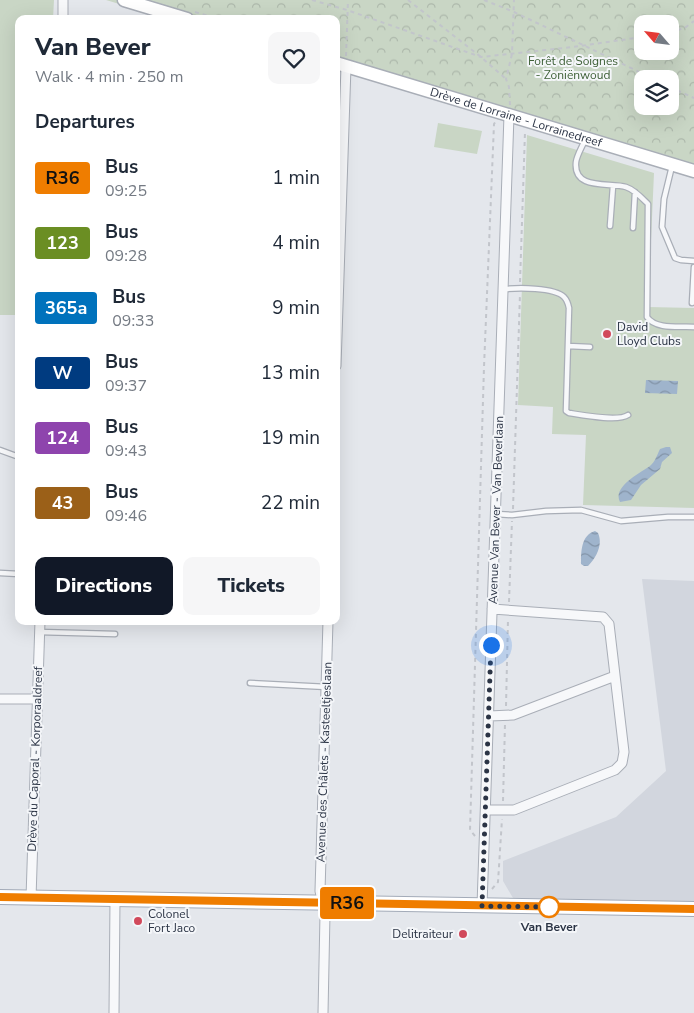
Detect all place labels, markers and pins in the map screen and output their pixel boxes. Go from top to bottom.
place label: David Lloyd Clubs [617,319,681,349]
marker: David Lloyd Clubs [601,328,613,340]
marker: Van Bever [538,896,560,918]
place label: Colonel Fort Jaco [148,906,196,936]
marker: Colonel Fort Jaco [132,915,144,927]
place label: Van Bever [520,919,578,935]
place label: Delitraiteur [392,926,454,942]
marker: Delitraiteur [457,928,469,940]

